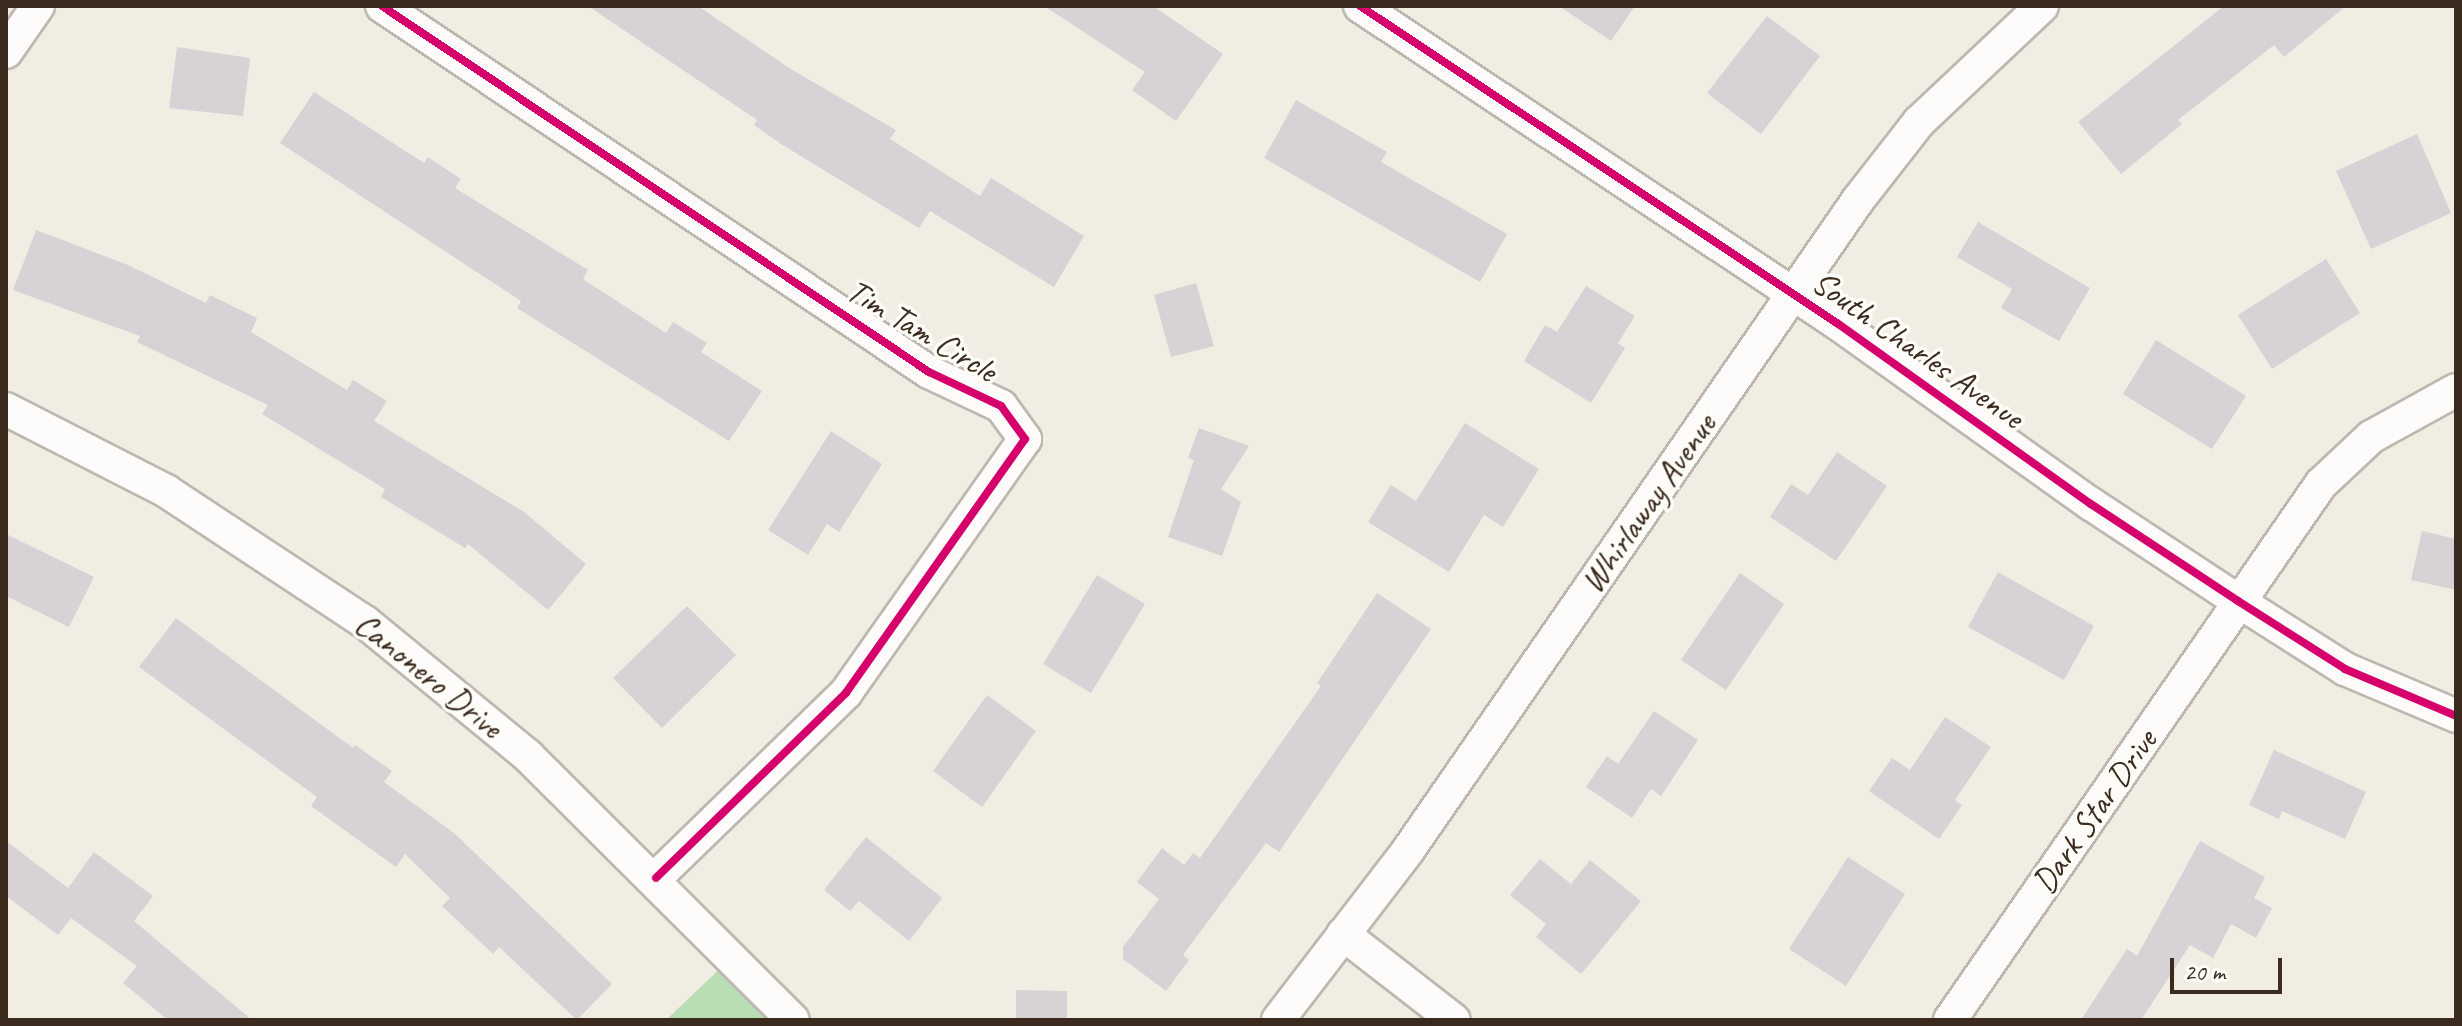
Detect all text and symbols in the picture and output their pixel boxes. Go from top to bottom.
street label: South Charles Avenue [1804,261,2032,437]
street label: Tim Tam Circle [840,269,1004,391]
street label: Whirlaway Avenue [1571,406,1725,600]
street label: Canonero Drive [347,603,511,747]
street label: Dark Star Drive [2022,721,2166,901]
scale bar [2174,942,2286,992]
text: 20 m [2184,957,2225,987]

